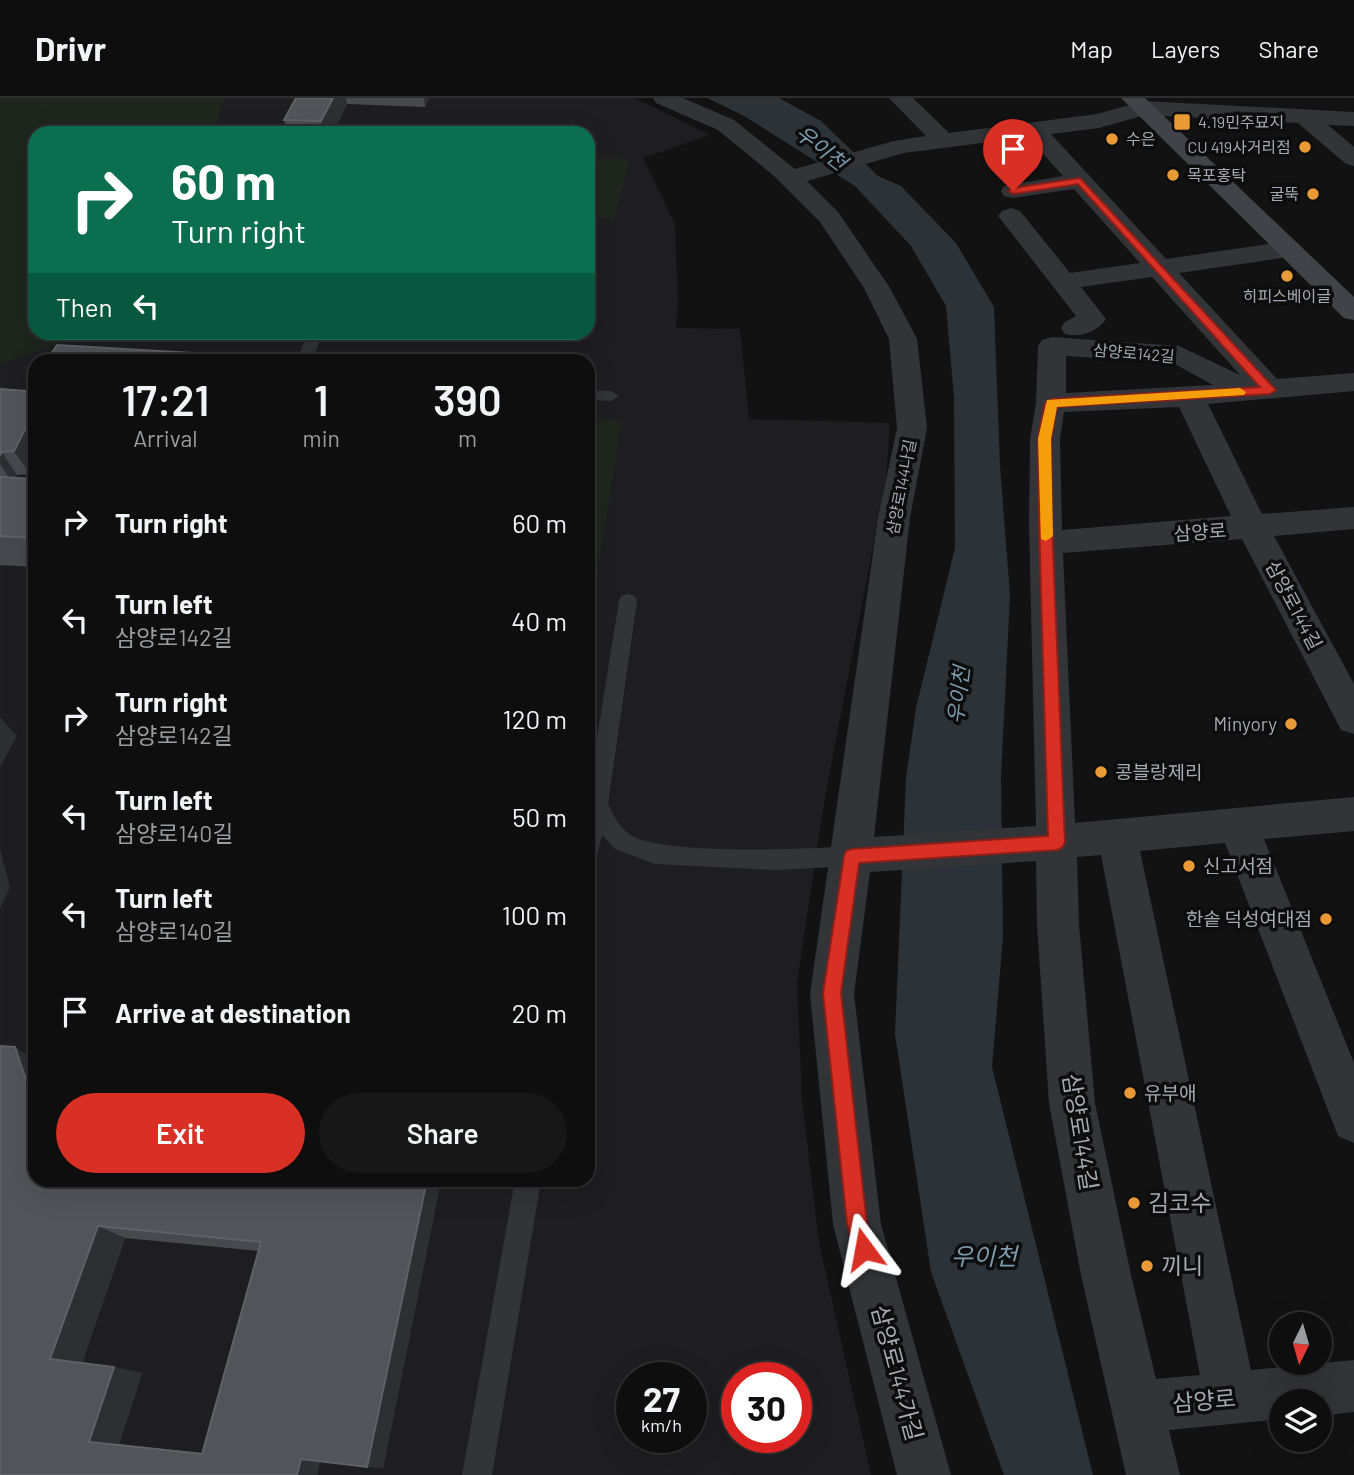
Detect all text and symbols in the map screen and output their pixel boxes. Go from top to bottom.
text: Drivr [35,28,106,68]
text: Map [1070,34,1113,63]
text: Layers [1151,34,1220,63]
text: Share [1258,34,1319,63]
marker: 4.19민주묘지 [1172,112,1192,132]
place label: 4.19민주묘지 [1198,112,1284,131]
water label: 우이천 [791,119,855,176]
pin [983,119,1043,191]
place label: 수은 [1126,129,1155,148]
icon: arrive [994,130,1032,168]
marker: 수은 [1104,131,1120,147]
place label: CU 419사거리점 [1188,137,1291,156]
marker: CU 419사거리점 [1297,139,1313,155]
text: 60 m [171,151,276,210]
icon: right [56,154,147,245]
place label: 목포홍탁 [1187,165,1246,184]
marker: 목포홍탁 [1165,167,1181,183]
place label: 굴뚝 [1270,184,1299,203]
marker: 굴뚝 [1305,186,1321,202]
text: Turn right [171,211,306,249]
marker: 히피스베이글 [1279,268,1295,284]
place label: 히피스베이글 [1243,286,1331,305]
icon: left [127,287,165,325]
text: Then [56,291,113,322]
street label: 삼양로142길 [1092,339,1176,366]
text: 17:21 [121,374,209,424]
text: 1 [314,374,329,424]
text: 390 [433,374,502,424]
text: Arrival [133,424,197,452]
text: min [303,424,340,452]
text: m [458,424,477,452]
street label: 삼양로144나길 [882,438,919,536]
icon: right [56,503,94,541]
text: Turn right [115,507,228,538]
text: 60 m [512,507,567,538]
street label: 삼양로 [1173,518,1227,545]
street label: 삼양로144길 [1261,556,1327,653]
text: Turn left [115,588,213,619]
icon: left [56,601,94,639]
text: 40 m [511,605,567,636]
text: 삼양로142길 [115,623,233,651]
water label: 우이천 [942,662,974,725]
text: Turn right [115,686,228,717]
icon: right [56,699,94,737]
text: 120 m [503,703,567,734]
place label: Minyory [1214,712,1277,735]
marker: Minyory [1283,716,1299,732]
text: 삼양로142길 [115,721,233,749]
place label: 콩블랑제리 [1115,760,1202,783]
marker: 콩블랑제리 [1093,764,1109,780]
text: Turn left [115,784,213,815]
icon: left [56,797,94,835]
text: 50 m [512,801,567,832]
text: 삼양로140길 [115,819,233,847]
place label: 신고서점 [1203,854,1273,877]
marker: 신고서점 [1181,858,1197,874]
text: Turn left [115,882,213,913]
icon: left [56,895,94,933]
text: 100 m [502,899,567,930]
place label: 한솥 덕성여대점 [1186,907,1312,930]
marker: 한솥 덕성여대점 [1318,911,1334,927]
text: 삼양로140길 [115,917,233,945]
icon: arrive [56,993,94,1031]
text: Arrive at destination [115,997,351,1028]
text: 20 m [512,997,567,1028]
street label: 삼양로144길 [1058,1071,1104,1192]
place label: 유부애 [1144,1081,1196,1104]
marker: 유부애 [1122,1085,1138,1101]
button: Exit [56,1093,305,1173]
button: Share [319,1093,567,1173]
place label: 김코수 [1148,1188,1211,1216]
marker: 김코수 [1126,1195,1142,1211]
position arrow [827,1212,901,1286]
water label: 우이천 [951,1241,1020,1270]
place label: 끼니 [1161,1251,1203,1279]
marker: 끼니 [1139,1258,1155,1274]
street label: 삼양로144가길 [866,1302,930,1444]
north arrow [1269,1312,1332,1376]
map controls [1269,1312,1332,1452]
speed limit sign: 30 [721,1362,812,1453]
text: 27 [643,1377,680,1419]
street label: 삼양로 [1171,1383,1237,1417]
button: layers [1269,1389,1332,1452]
text: km/h [641,1414,682,1436]

